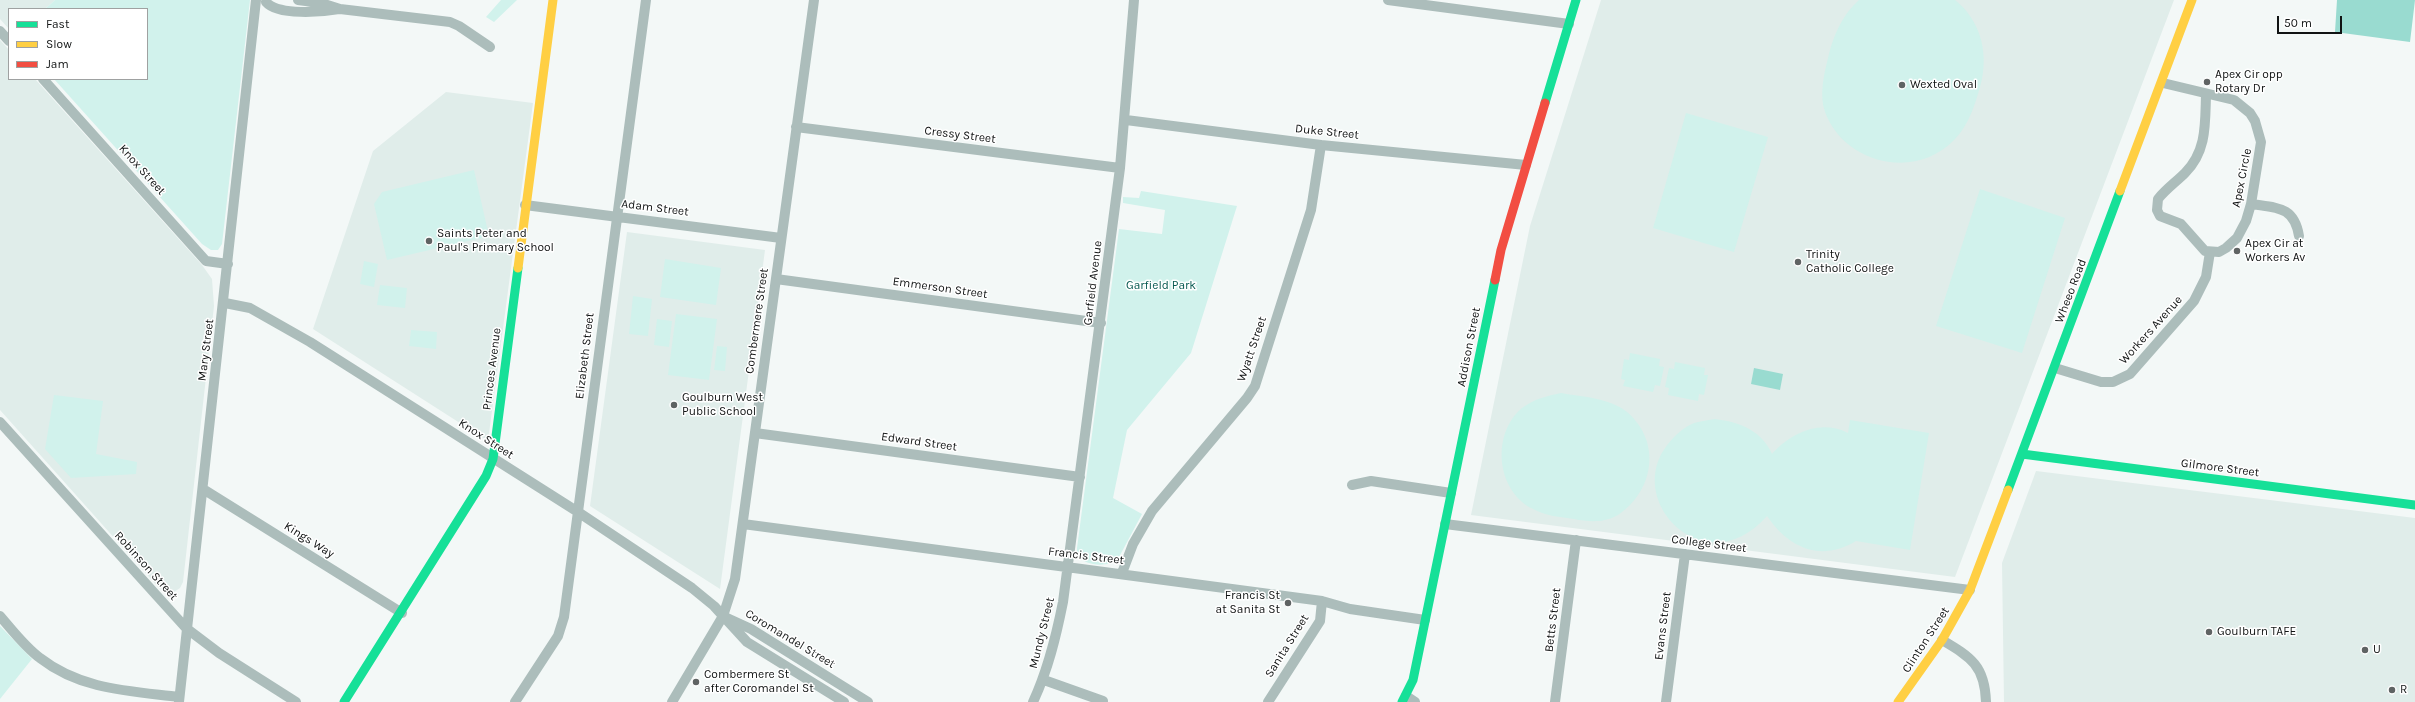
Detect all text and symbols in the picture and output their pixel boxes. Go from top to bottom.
legend [8,8,148,80]
scale bar [2279,8,2344,34]
text: 50 m [2284,16,2312,30]
text: Fast [46,17,69,31]
text: Slow [46,37,72,51]
text: Jam [46,57,69,71]
place label: Apex Cir opp Rotary Dr [2215,68,2283,96]
marker: Apex Cir opp Rotary Dr [2202,77,2212,87]
place label: Wexted Oval [1910,78,1977,92]
marker: Wexted Oval [1897,80,1907,90]
street label: Duke Street [1294,121,1360,143]
street label: Cressy Street [924,123,996,147]
street label: Knox Street [116,142,168,198]
street label: Apex Circle [2229,147,2255,209]
street label: Adam Street [621,197,689,219]
place label: Saints Peter and Paul's Primary School [437,227,554,255]
marker: Saints Peter and Paul's Primary School [424,236,434,246]
place label: Apex Cir at Workers Av [2245,237,2305,265]
street label: Garfield Avenue [1081,240,1105,326]
marker: Apex Cir at Workers Av [2232,246,2242,256]
place label: Trinity Catholic College [1806,248,1894,276]
marker: Trinity Catholic College [1793,257,1803,267]
street label: Wheeo Road [2052,257,2090,325]
street label: Combermere Street [742,267,772,375]
street label: Emmerson Street [892,274,988,302]
park label: Garfield Park [1126,279,1196,293]
street label: Workers Avenue [2116,293,2186,367]
street label: Addison Street [1454,306,1484,388]
street label: Elizabeth Street [573,312,597,400]
street label: Wyatt Street [1234,315,1270,383]
street label: Mary Street [195,318,217,382]
street label: Princes Avenue [480,327,504,411]
place label: Goulburn West Public School [682,391,763,419]
marker: Goulburn West Public School [669,400,679,410]
street label: Knox Street [456,416,516,462]
street label: Edward Street [880,430,958,454]
street label: Gilmore Street [2180,456,2260,480]
street label: Kings Way [281,519,337,561]
street label: Robinson Street [111,529,181,603]
street label: College Street [1671,532,1747,556]
street label: Francis Street [1047,544,1125,568]
street label: Betts Street [1542,587,1564,653]
place label: Francis St at Sanita St [1216,589,1280,617]
street label: Evans Street [1652,591,1674,661]
street label: Mundy Street [1026,596,1058,670]
marker: Francis St at Sanita St [1283,598,1293,608]
street label: Clinton Street [1899,604,1953,676]
street label: Coromandel Street [742,606,838,672]
street label: Sanita Street [1262,612,1312,680]
place label: Goulburn TAFE [2217,625,2296,639]
marker: Goulburn TAFE [2204,627,2214,637]
place label: U [2373,643,2381,657]
marker: U [2360,645,2370,655]
place label: Combermere St after Coromandel St [704,668,814,696]
marker: Combermere St after Coromandel St [691,677,701,687]
place label: R [2400,683,2407,697]
marker: R [2387,685,2397,695]

